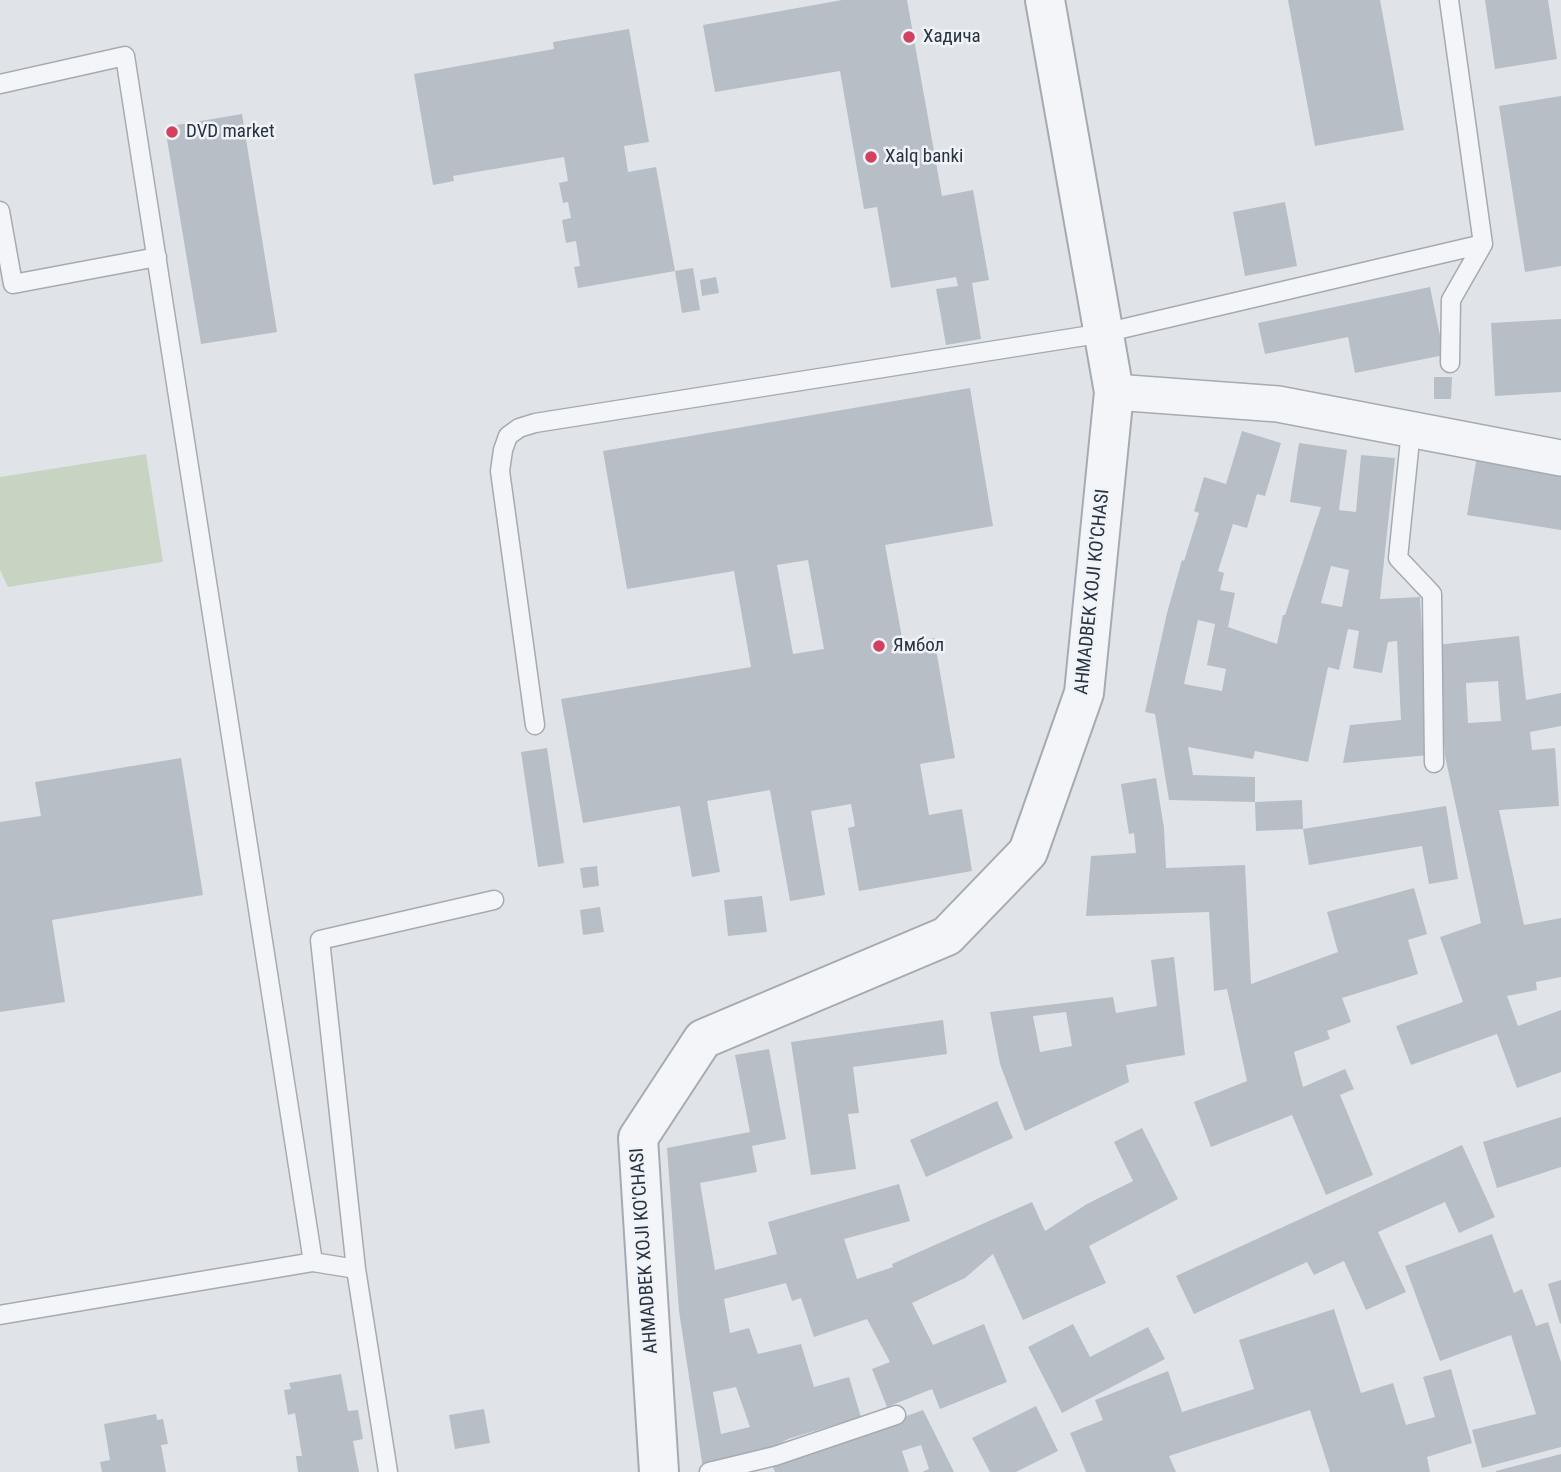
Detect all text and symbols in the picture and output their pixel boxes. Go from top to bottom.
place label: Хадича [923,26,981,48]
marker: Хадича [901,29,917,45]
place label: DVD market [186,121,275,143]
marker: DVD market [164,124,180,140]
place label: Xalq banki [885,146,963,168]
marker: Xalq banki [863,149,879,165]
street label: AHMADBEK XOJI KO'CHASI [1071,488,1115,696]
place label: Ямбол [893,635,944,657]
marker: Ямбол [871,638,887,654]
street label: AHMADBEK XOJI KO'CHASI [626,1147,664,1355]

